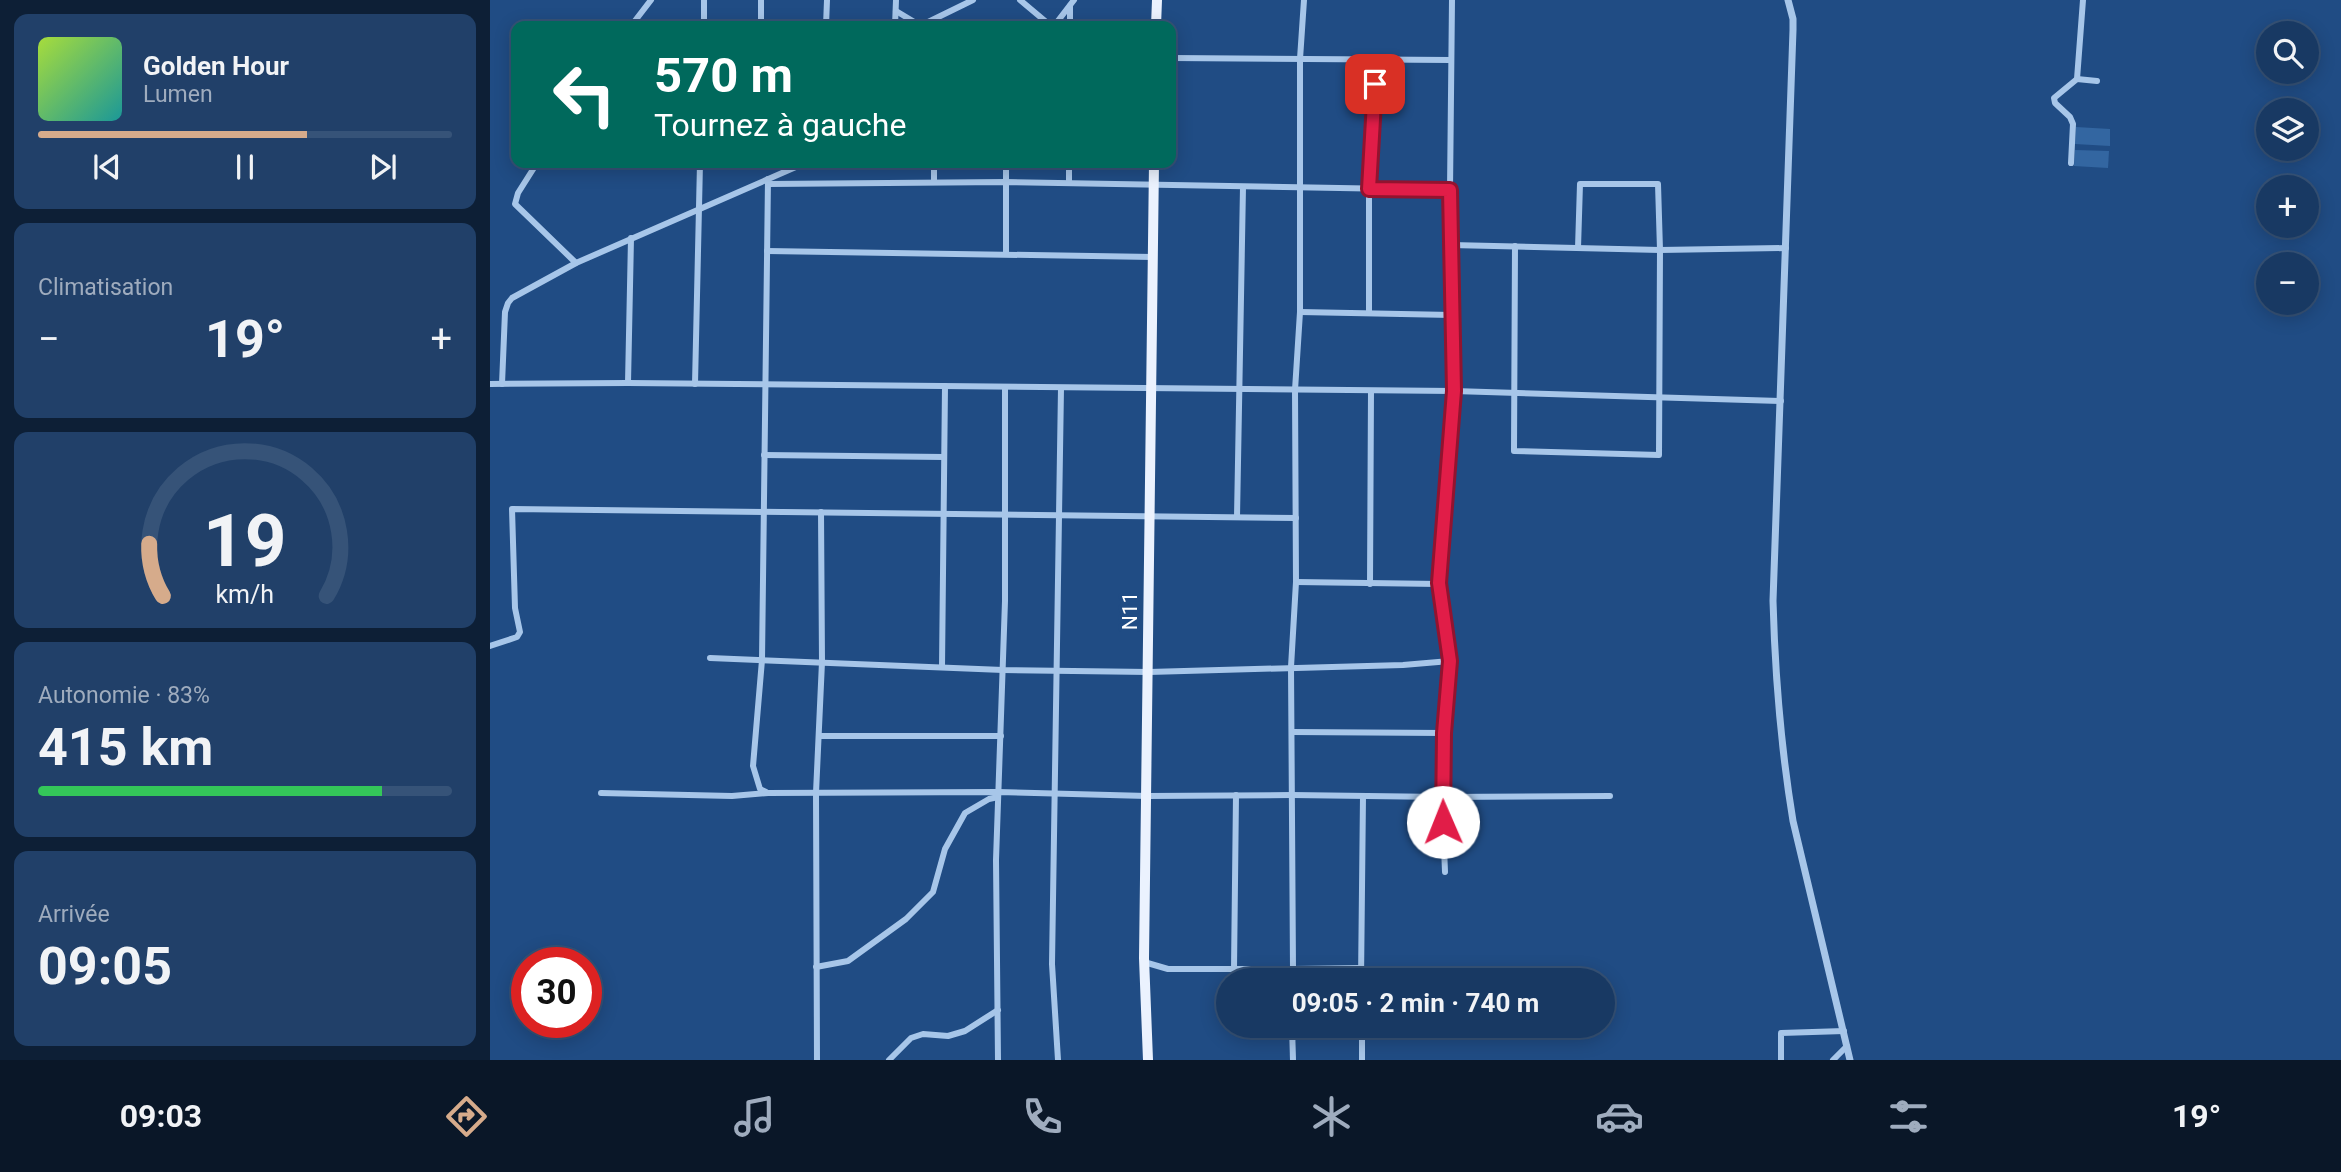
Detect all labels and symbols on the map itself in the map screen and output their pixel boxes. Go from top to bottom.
pin [1345,54,1405,114]
street label: N11 [1118,592,1142,630]
position arrow [1406,785,1480,859]
speed limit sign: 30 [511,947,602,1038]

